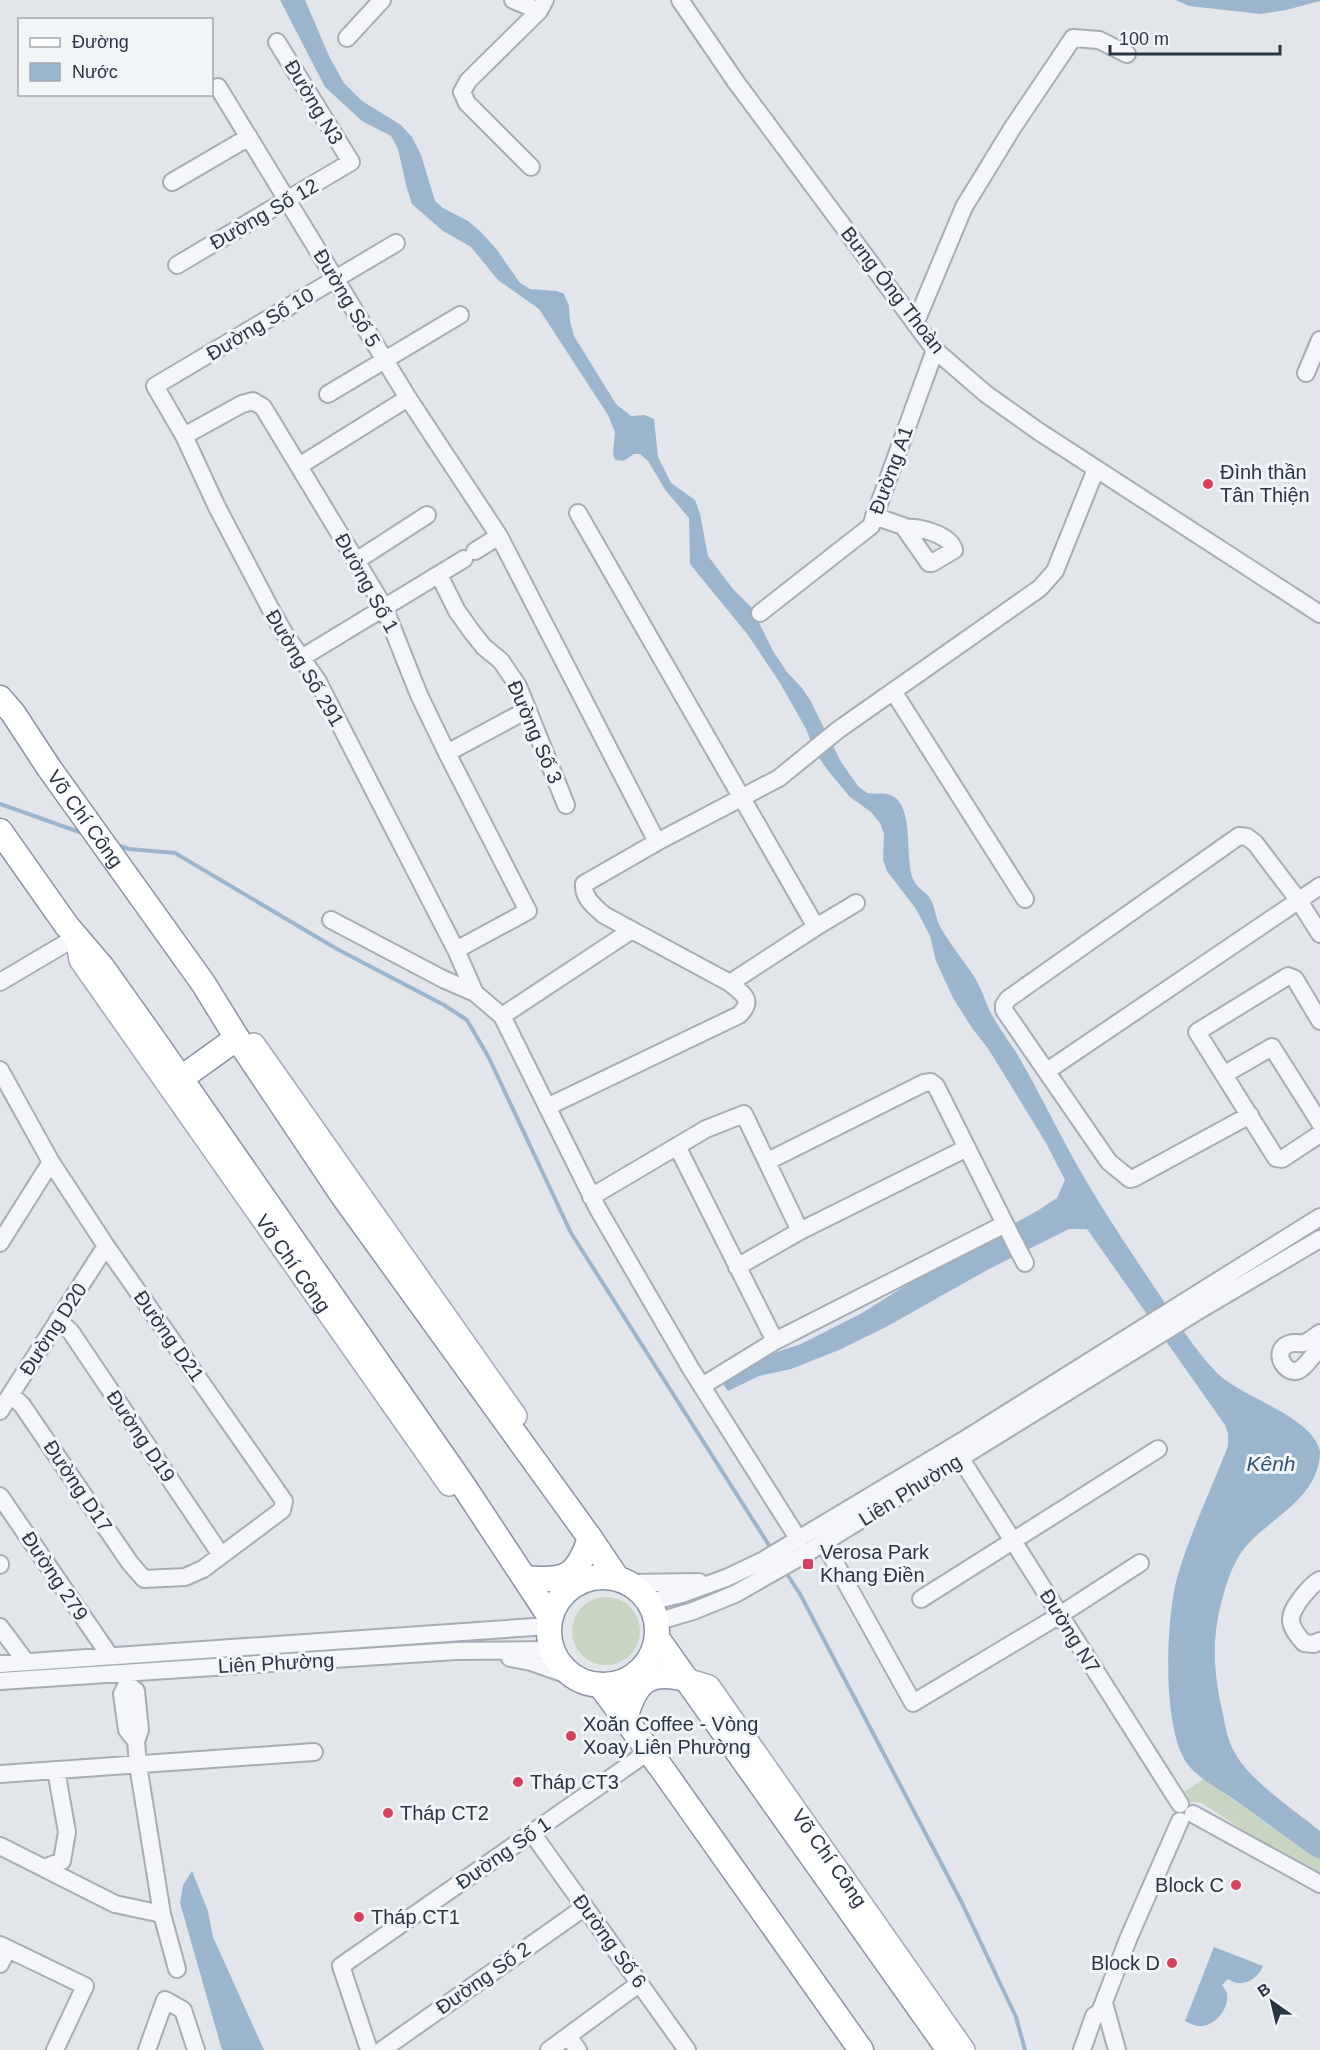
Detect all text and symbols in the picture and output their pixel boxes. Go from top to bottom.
legend [18,18,213,96]
scale bar [1110,18,1280,56]
text: 100 m [1119,29,1169,49]
text: Đường [72,32,129,52]
street label: Đường N3 [280,56,348,148]
text: Nước [72,62,118,82]
street label: Đường Số 12 [206,174,322,254]
street label: Bưng Ông Thoàn [837,222,949,358]
street label: Đường Số 5 [309,245,385,351]
street label: Đường Số 10 [202,283,318,365]
street label: Đường A1 [865,423,917,517]
place label: Đình thần Tân Thiện [1220,461,1310,506]
marker: Đình thần Tân Thiện [1201,477,1215,491]
street label: Đường Số 1 [331,530,403,636]
street label: Đường Số 291 [262,606,348,730]
street label: Đường Số 3 [503,677,567,787]
street label: Võ Chí Công [43,766,128,872]
street label: Võ Chí Công [251,1210,335,1316]
street label: Đường D20 [15,1279,91,1379]
street label: Đường D21 [130,1286,208,1386]
street label: Đường D19 [102,1386,180,1486]
street label: Đường D17 [39,1436,117,1536]
street label: Liên Phường [855,1450,965,1530]
water label: Kênh [1246,1452,1296,1475]
street label: Đường 279 [17,1528,93,1624]
place label: Verosa Park Khang Điền [820,1541,930,1586]
marker: Verosa Park Khang Điền [801,1557,815,1571]
street label: Đường N7 [1036,1585,1104,1677]
street label: Liên Phường [217,1649,335,1677]
place label: Xoăn Coffee - Vòng Xoay Liên Phường [583,1713,758,1758]
marker: Xoăn Coffee - Vòng Xoay Liên Phường [564,1729,578,1743]
place label: Tháp CT3 [530,1771,619,1793]
marker: Tháp CT3 [511,1775,525,1789]
place label: Tháp CT2 [400,1802,489,1824]
street label: Võ Chí Công [788,1805,871,1911]
marker: Tháp CT2 [381,1806,395,1820]
street label: Đường Số 1 [452,1812,554,1894]
place label: Block C [1155,1874,1224,1896]
marker: Block C [1229,1878,1243,1892]
street label: Đường Số 6 [569,1890,651,1992]
place label: Tháp CT1 [371,1906,460,1928]
marker: Tháp CT1 [352,1910,366,1924]
street label: Đường Số 2 [432,1937,534,2019]
place label: Block D [1091,1952,1160,1974]
marker: Block D [1165,1956,1179,1970]
north arrow [1242,1972,1302,2032]
text: B [1254,1980,1273,2000]

